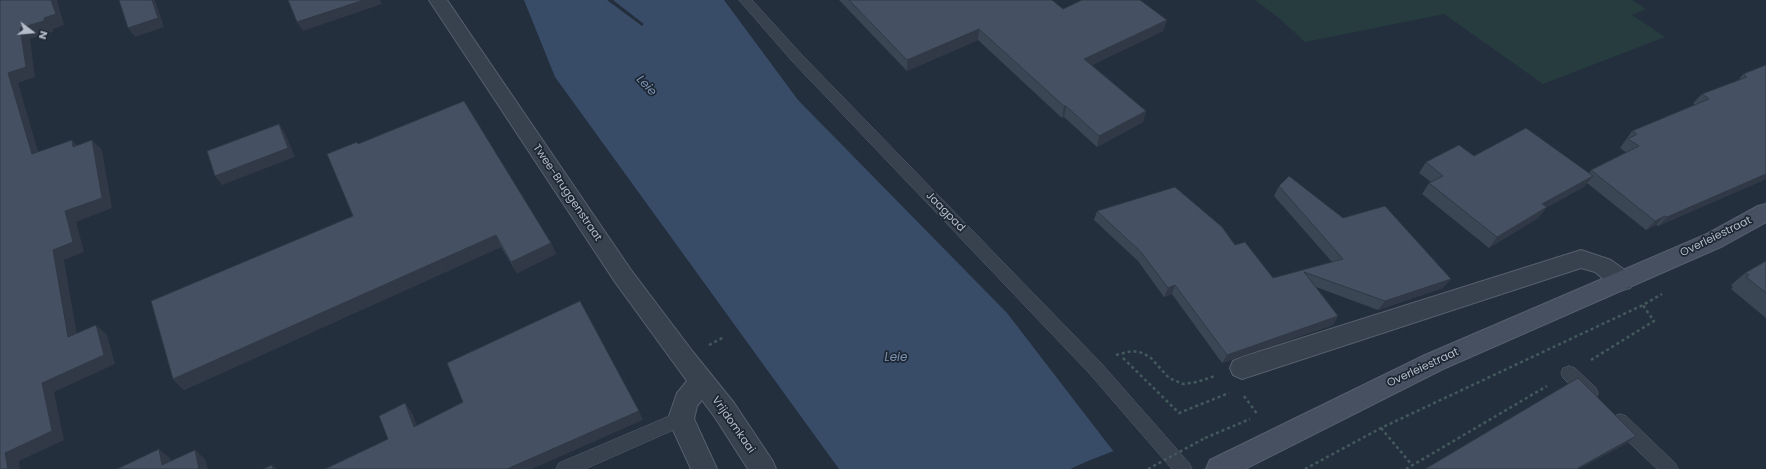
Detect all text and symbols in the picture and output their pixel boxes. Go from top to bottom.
north arrow [12,12,52,52]
text: N [35,29,52,41]
water label: Leie [633,73,659,99]
street label: Twee-Bruggenstraat [530,142,604,244]
street label: Jaagpad [923,189,967,235]
street label: Overleiestraat [1678,214,1754,260]
street label: Overleiestraat [1385,346,1461,390]
water label: Leie [884,351,908,365]
street label: Vrijdomkaai [709,394,757,456]

